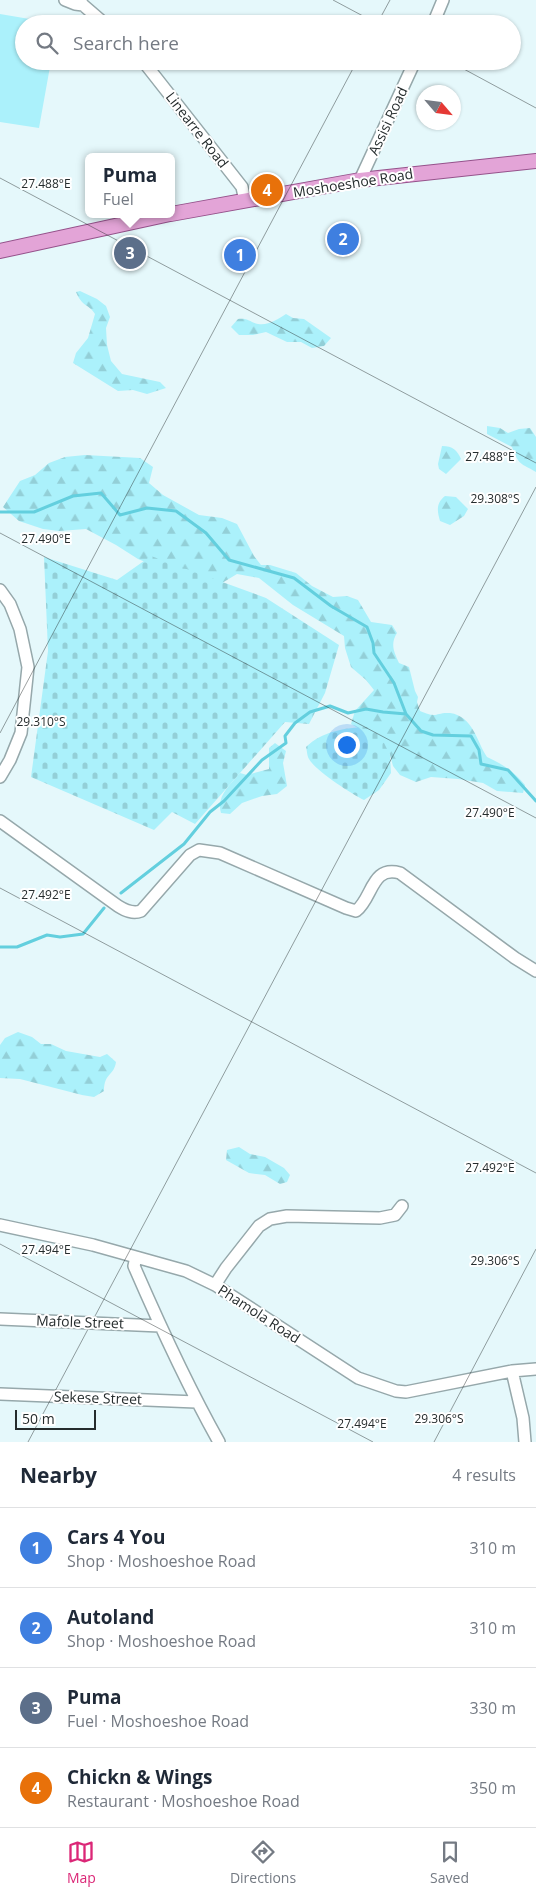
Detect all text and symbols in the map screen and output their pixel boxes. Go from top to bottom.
search box [15,15,521,70]
icon: search [33,29,61,57]
text: Search here [73,30,179,56]
street label: Assisi Road [364,84,412,158]
north arrow [416,85,461,130]
street label: Linearre Road [162,88,233,172]
popup [85,153,175,218]
text: Puma [103,162,157,188]
street label: Moshoeshoe Road [292,164,414,201]
pin: 4 [251,171,283,209]
text: 27.488°E [21,175,71,192]
text: Fuel [103,188,134,210]
pin: 2 [327,220,359,258]
pin: 3 [114,234,146,272]
pin: 1 [224,236,256,274]
text: 27.488°E [465,448,515,465]
text: 29.308°S [470,490,520,507]
text: 27.490°E [21,530,71,547]
text: 29.310°S [16,713,66,730]
your location [334,732,360,758]
text: 27.490°E [465,804,515,821]
text: 27.492°E [21,886,71,903]
text: 27.492°E [465,1159,515,1176]
text: 27.494°E [21,1241,71,1258]
text: 29.306°S [470,1252,520,1269]
street label: Phamola Road [214,1280,304,1347]
street label: Mafole Street [36,1310,124,1333]
street label: Sekese Street [54,1386,142,1409]
scale bar [15,1407,96,1430]
text: 50 m [22,1409,55,1428]
text: 29.306°S [414,1410,464,1427]
text: 27.494°E [337,1415,387,1432]
text: Nearby [20,1461,97,1489]
text: 4 results [452,1464,516,1486]
text: Cars 4 You [67,1524,166,1550]
text: 1 [31,1537,41,1559]
text: 310 m [470,1537,516,1559]
text: Shop · Moshoeshoe Road [67,1550,256,1572]
text: Autoland [67,1604,154,1630]
text: 2 [31,1617,41,1639]
text: 310 m [470,1617,516,1639]
text: Shop · Moshoeshoe Road [67,1630,256,1652]
text: Puma [67,1684,122,1710]
text: 3 [31,1697,41,1719]
text: 330 m [470,1697,516,1719]
text: Fuel · Moshoeshoe Road [67,1710,249,1732]
text: Chickn & Wings [67,1764,212,1790]
text: 4 [31,1777,41,1799]
text: 350 m [470,1777,516,1799]
text: Restaurant · Moshoeshoe Road [67,1790,300,1812]
tab: Map [67,1838,96,1887]
tab: Directions [230,1838,296,1887]
tab: Saved [430,1838,469,1887]

